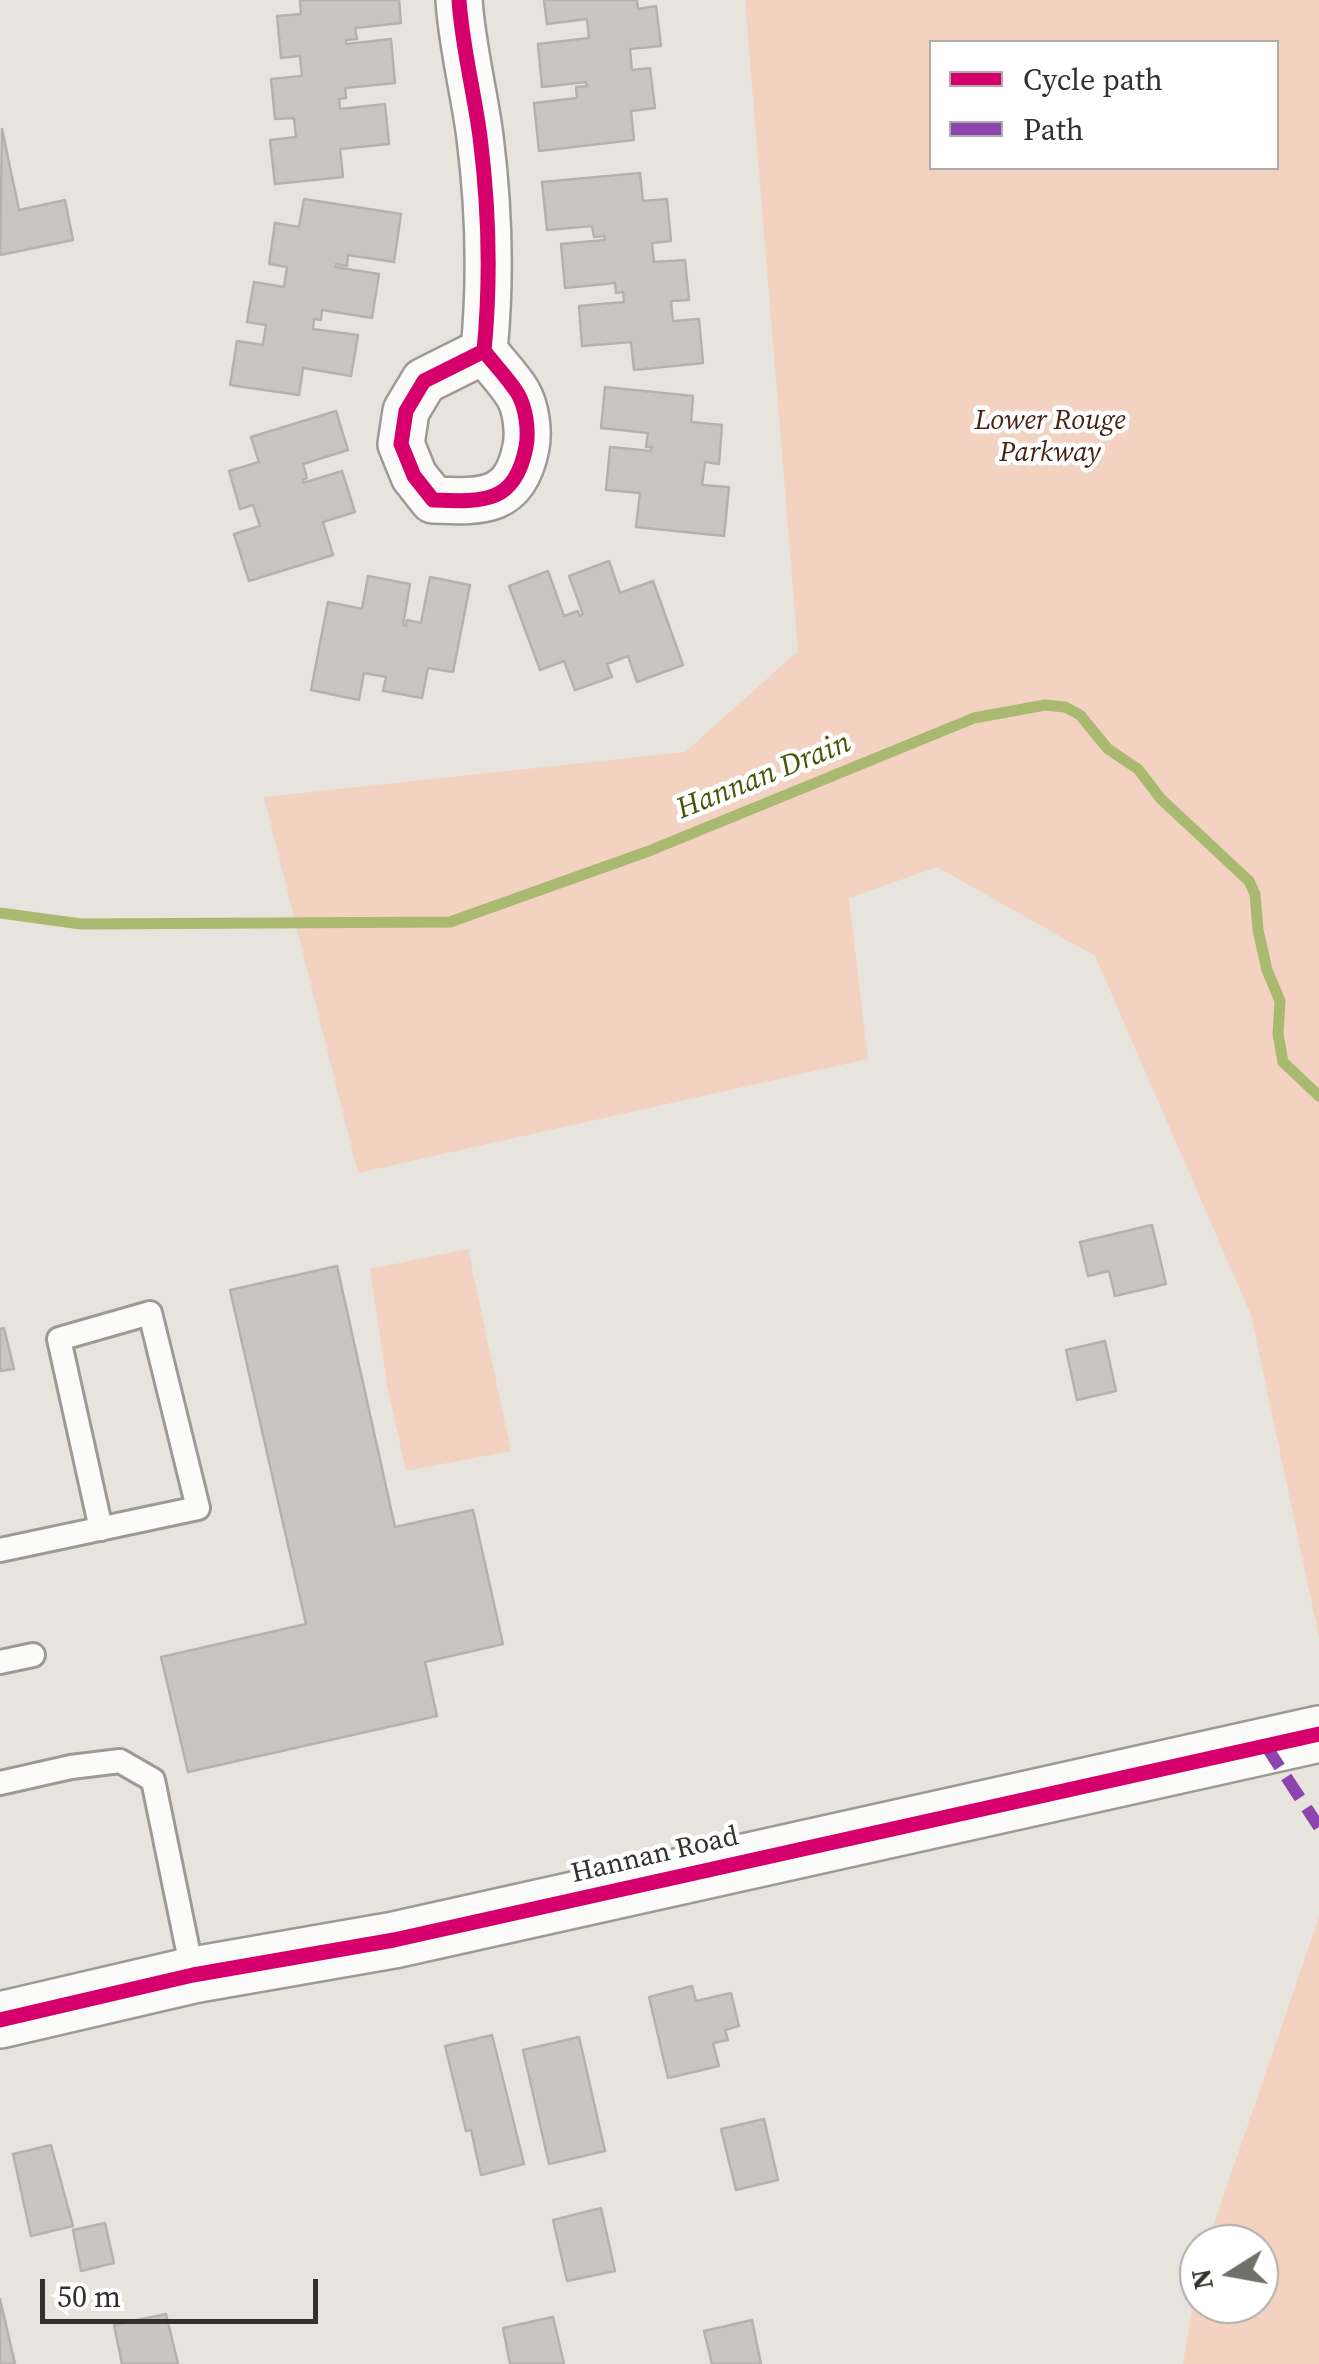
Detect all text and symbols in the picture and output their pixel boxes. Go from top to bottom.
legend [929,40,1279,170]
text: Cycle path [1023,59,1163,100]
text: Path [1023,109,1084,150]
park label: Lower Rouge Parkway [974,405,1126,471]
water label: Hannan Drain [672,726,856,828]
street label: Hannan Road [568,1820,742,1892]
north arrow [1179,2224,1279,2324]
scale bar [45,2259,322,2321]
text: N [1181,2266,1222,2293]
text: 50 m [57,2276,121,2317]

